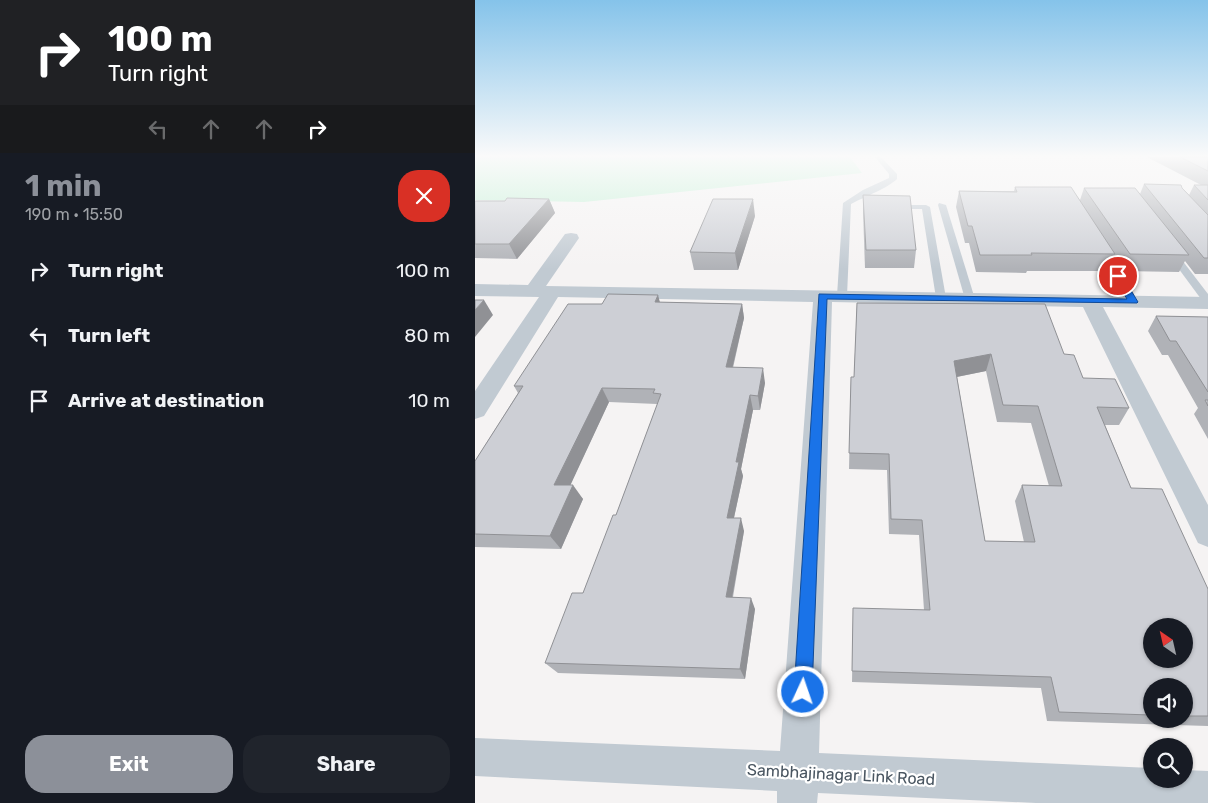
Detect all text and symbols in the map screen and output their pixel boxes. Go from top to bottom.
text: 100 m [108,18,213,60]
icon: right [25,20,90,85]
text: Turn right [108,60,208,87]
icon: left [144,115,172,143]
icon: ahead [197,115,225,143]
icon: ahead [250,115,278,143]
icon: right [303,115,331,143]
text: 1 min [25,168,102,204]
button: close [398,170,450,222]
text: 190 m · 15:50 [25,205,123,224]
pin [1097,255,1139,297]
icon: right [25,257,53,285]
text: Turn right [68,259,163,282]
text: 100 m [396,259,450,282]
icon: arrive [1104,262,1132,290]
icon: left [25,322,53,350]
text: Turn left [68,324,150,347]
text: 80 m [404,324,450,347]
icon: arrive [25,387,53,415]
text: Arrive at destination [68,389,264,412]
text: 10 m [408,389,450,412]
north arrow [1143,618,1193,668]
map controls [1143,618,1193,788]
position arrow [776,665,828,717]
button: sound [1143,678,1193,728]
button: Exit [25,735,233,793]
button: Share [243,735,450,793]
button: search [1143,738,1193,788]
street label: Sambhajinagar Link Road [746,760,935,789]

